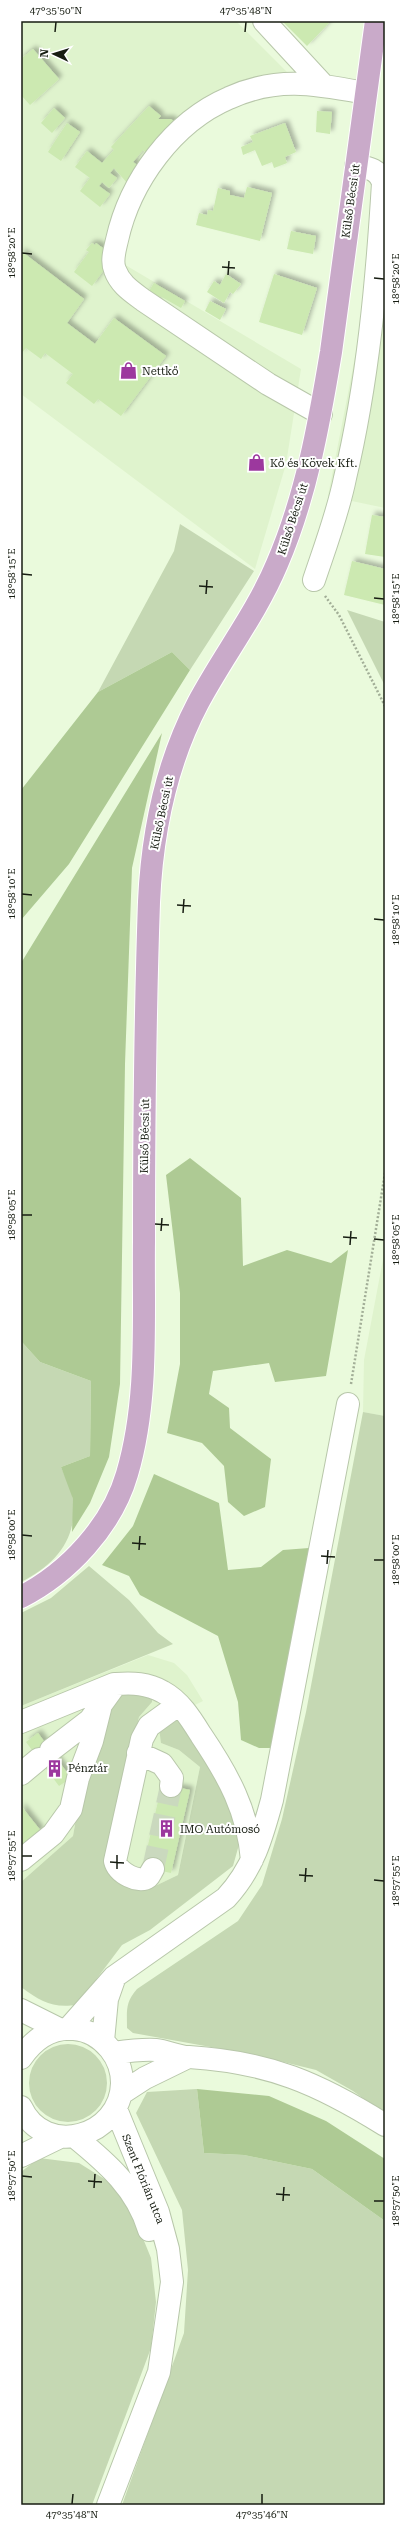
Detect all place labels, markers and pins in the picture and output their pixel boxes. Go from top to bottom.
shop icon: Nettkő [119,361,139,381]
place label: Nettkő [142,365,179,378]
shop icon: Kő és Kövek Kft. [247,453,267,473]
place label: Kő és Kövek Kft. [270,457,357,470]
building icon: Pénztár [45,1758,65,1778]
place label: Pénztár [68,1762,108,1775]
building icon: IMO Autómosó [157,1819,177,1839]
place label: IMO Autómosó [180,1823,260,1836]

